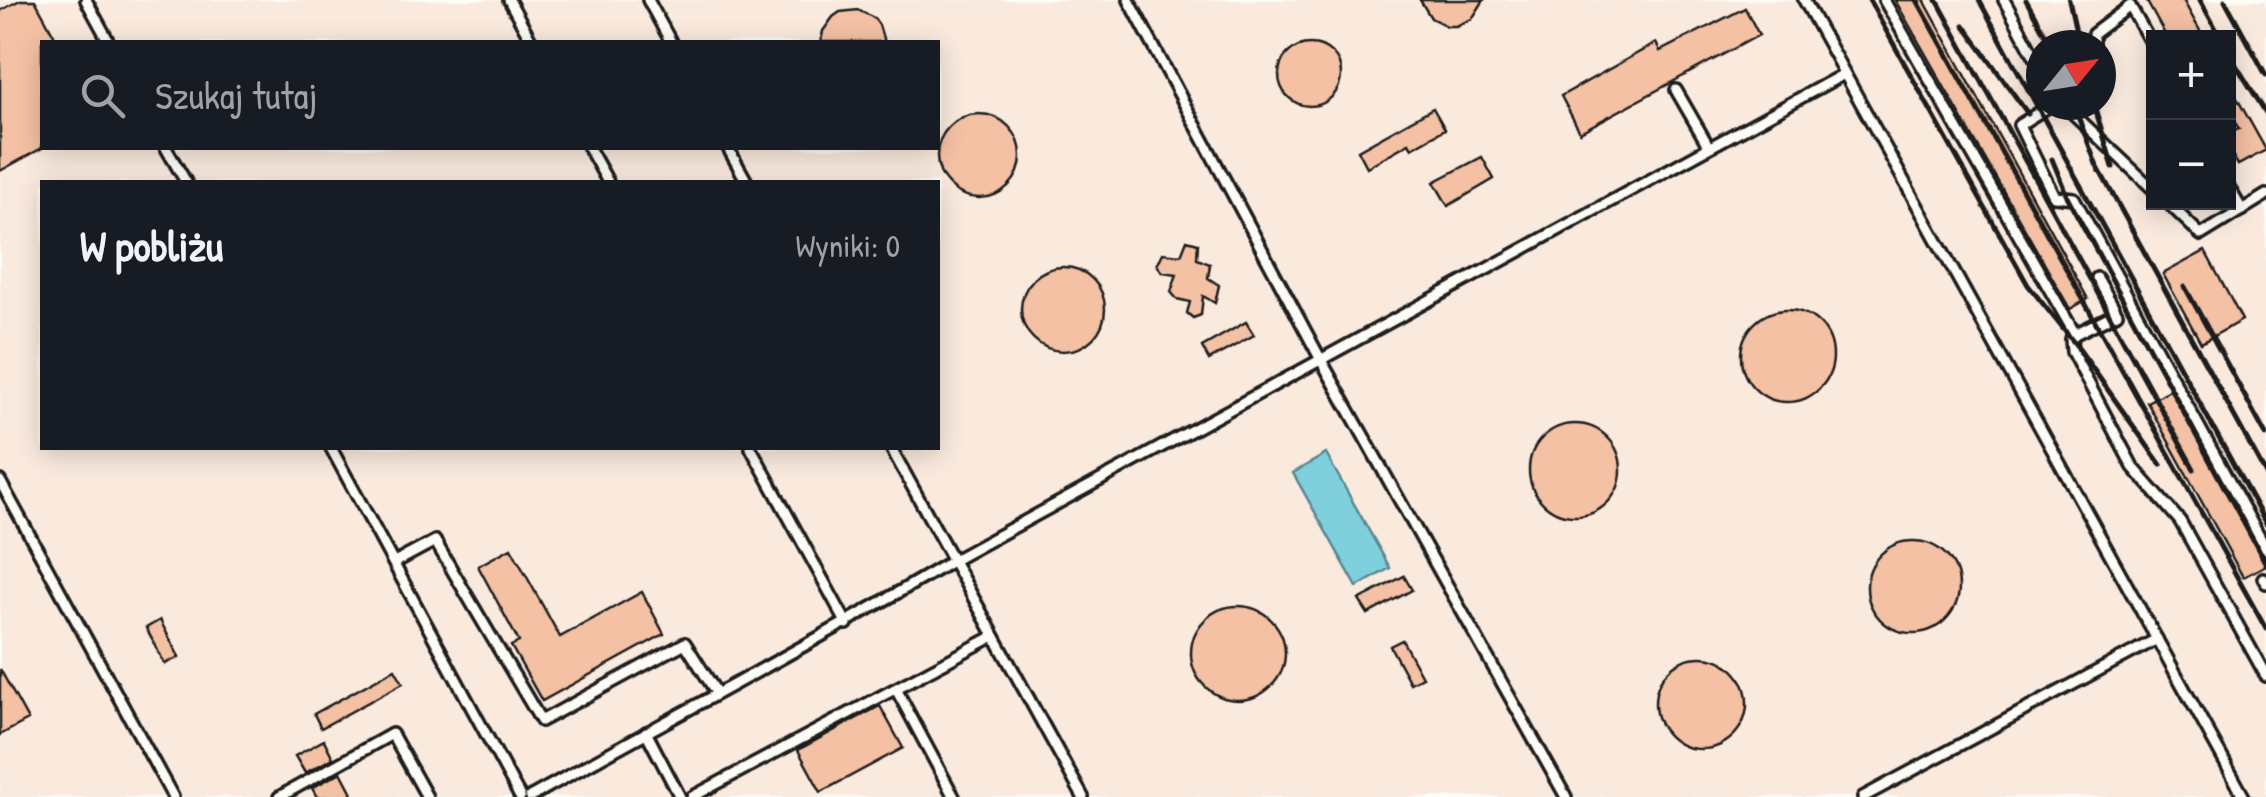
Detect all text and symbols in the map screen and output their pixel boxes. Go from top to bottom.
north arrow [2026,30,2116,120]
map controls [2146,30,2236,210]
button: + [2146,30,2236,120]
search box [40,40,940,150]
icon: search [75,68,130,123]
text: Szukaj tutaj [155,69,317,121]
button: − [2146,120,2236,210]
text: W pobliżu [80,217,223,274]
text: Wyniki: 0 [796,224,900,267]

